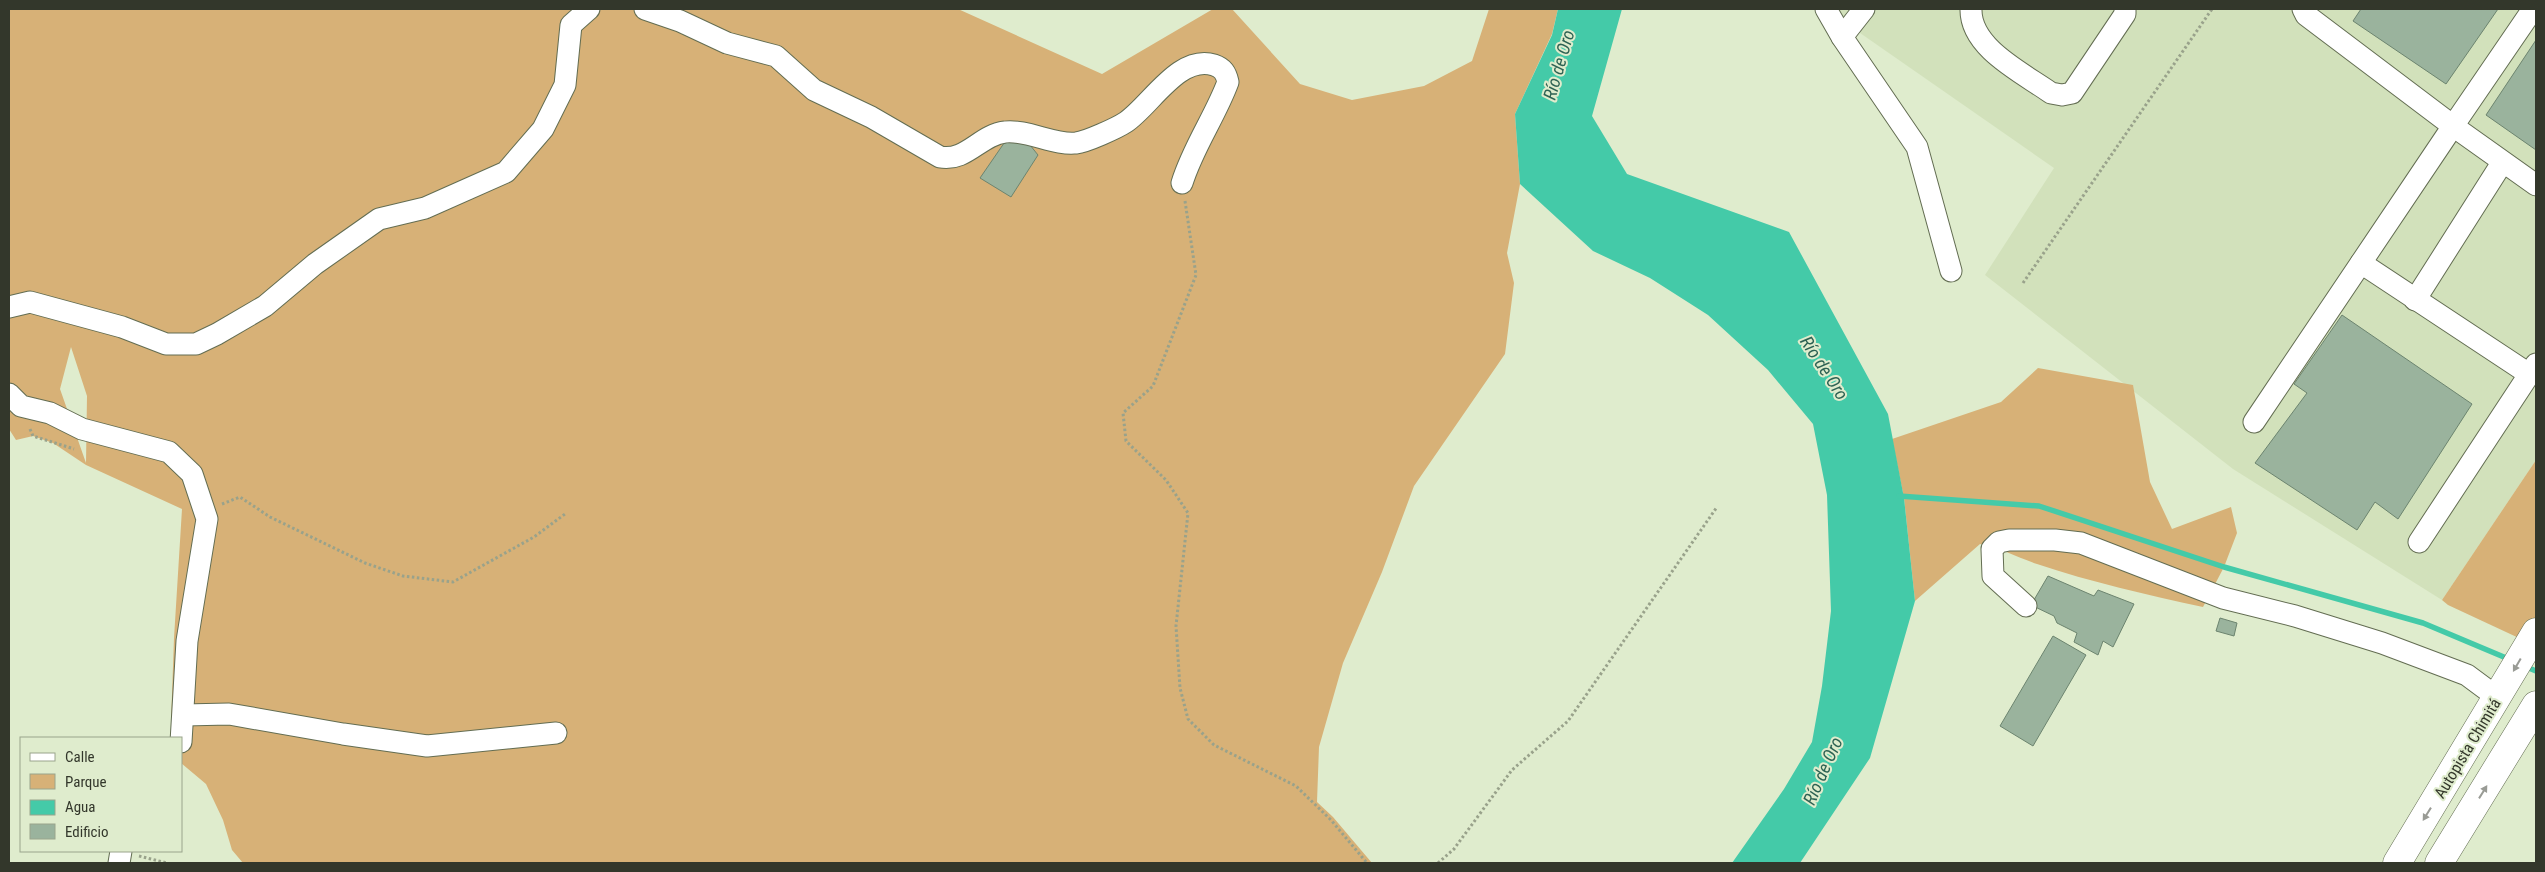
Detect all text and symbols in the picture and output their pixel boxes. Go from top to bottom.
water label: Río de Oro [1539,28,1578,102]
water label: Río de Oro [1796,332,1853,403]
one-way arrow [2513,658,2522,671]
street label: Autopista Chimitá [2430,695,2505,802]
water label: Río de Oro [1798,734,1847,808]
legend [20,737,182,852]
text: Calle [65,748,95,766]
text: Parque [65,773,107,791]
one-way arrow [2478,785,2487,799]
text: Agua [65,798,95,816]
one-way arrow [2422,808,2431,821]
text: Edificio [65,823,108,841]

